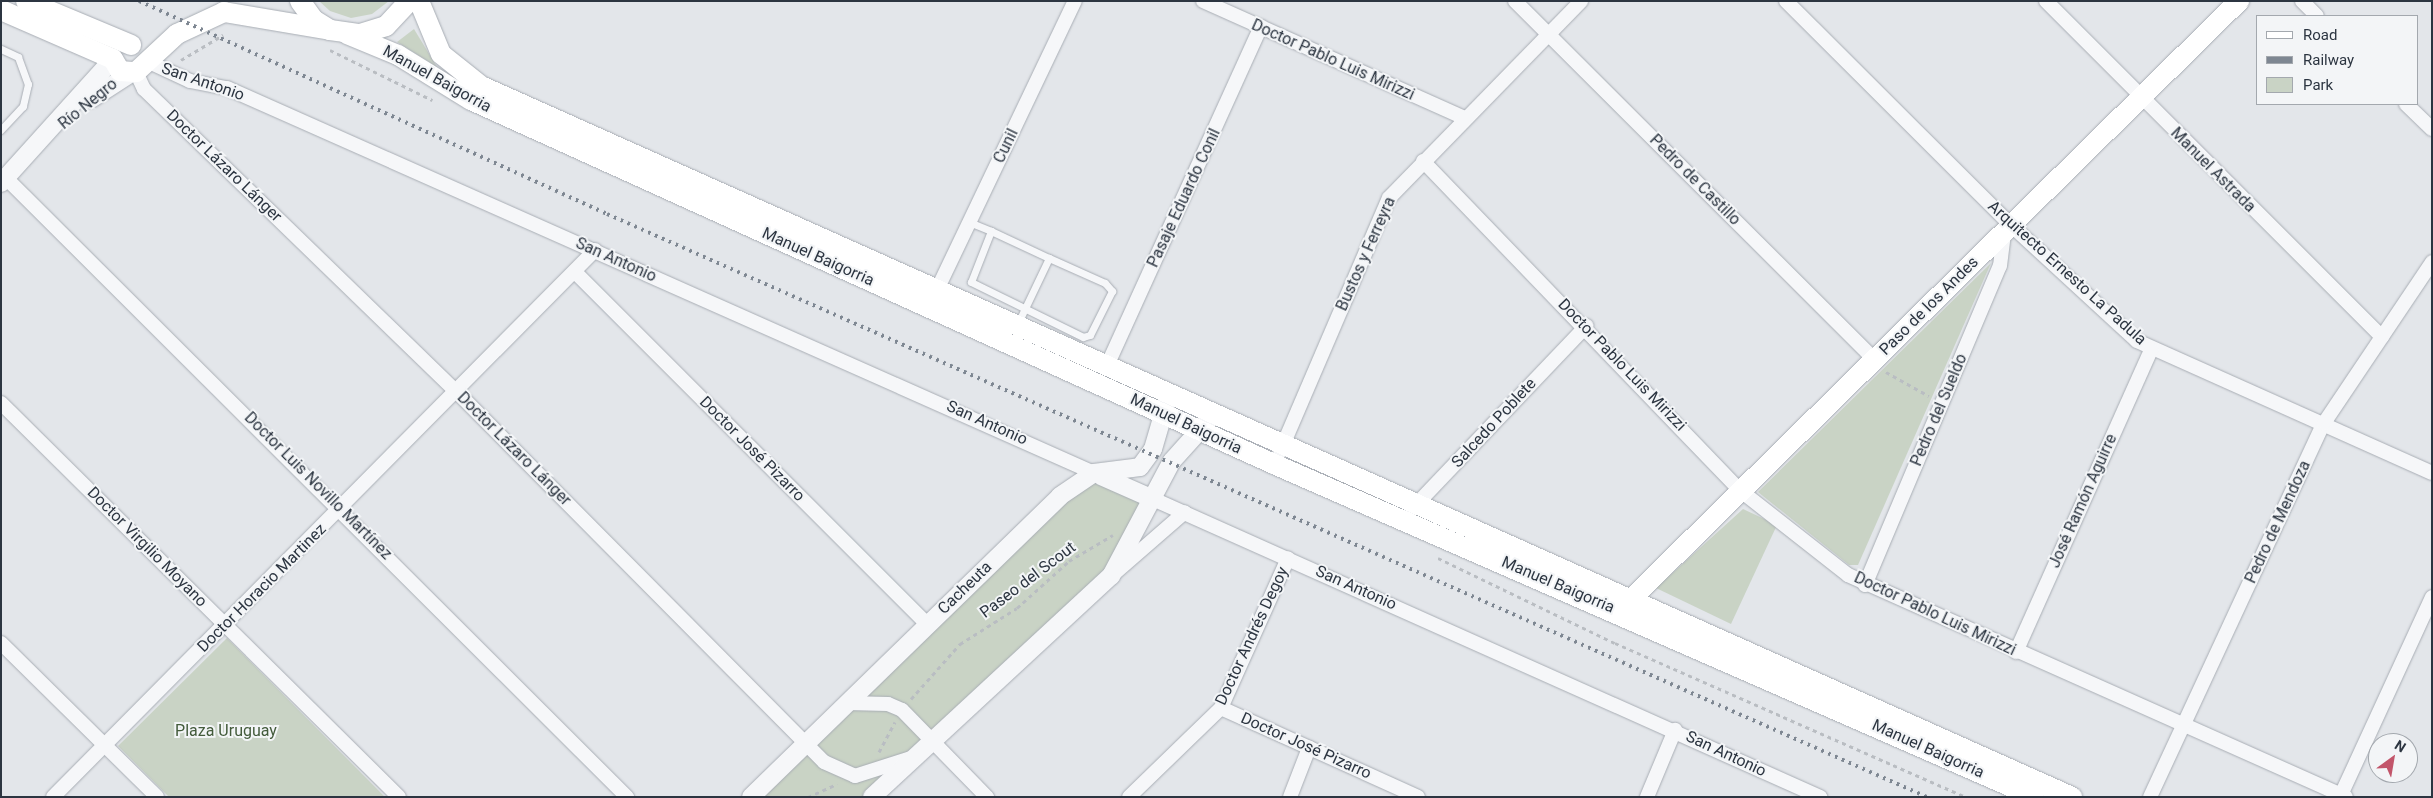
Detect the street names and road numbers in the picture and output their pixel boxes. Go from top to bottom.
street label: Doctor Pablo Luis Mirizzi [1249,15,1417,105]
street label: Manuel Baigorria [380,41,494,117]
street label: San Antonio [159,59,247,105]
street label: Río Negro [55,74,121,134]
street label: Doctor Lázaro Lánger [162,106,286,226]
street label: Manuel Astrada [2167,124,2259,216]
street label: Cunil [990,126,1022,166]
street label: Pasaje Eduardo Conil [1143,126,1225,270]
street label: Pedro de Castillo [1646,131,1744,229]
street label: Bustos y Ferreyra [1332,194,1400,314]
street label: Arquitecto Ernesto La Padula [1984,197,2150,349]
street label: Manuel Baigorria [759,224,877,290]
street label: San Antonio [573,234,659,286]
street label: Paso de los Andes [1876,253,1982,359]
street label: Doctor Pablo Luis Mirizzi [1554,295,1690,435]
street label: Pedro del Sueldo [1907,351,1971,469]
street label: Salcedo Poblete [1448,374,1540,472]
street label: Doctor Lázaro Lánger [453,388,575,510]
street label: Manuel Baigorria [1127,390,1245,458]
street label: Doctor José Pizarro [695,392,809,506]
street label: San Antonio [944,397,1030,449]
street label: Doctor Luis Novillo Martínez [240,408,396,564]
street label: José Ramón Aguirre [2045,431,2121,571]
street label: Pedro de Mendoza [2241,458,2315,586]
street label: Doctor Virgilio Moyano [83,483,211,611]
street label: Doctor Horacio Martinez [194,520,330,656]
street label: Paseo del Scout [976,538,1080,622]
street label: Manuel Baigorria [1499,553,1617,617]
street label: Cacheuta [934,558,996,618]
street label: San Antonio [1313,562,1399,614]
street label: Doctor Andrés Degoy [1212,564,1292,708]
street label: Doctor Pablo Luis Mirizzi [1851,568,2019,660]
street label: Doctor José Pizarro [1238,709,1374,783]
street label: Manuel Baigorria [1869,716,1987,782]
street label: San Antonio [1683,727,1769,781]

